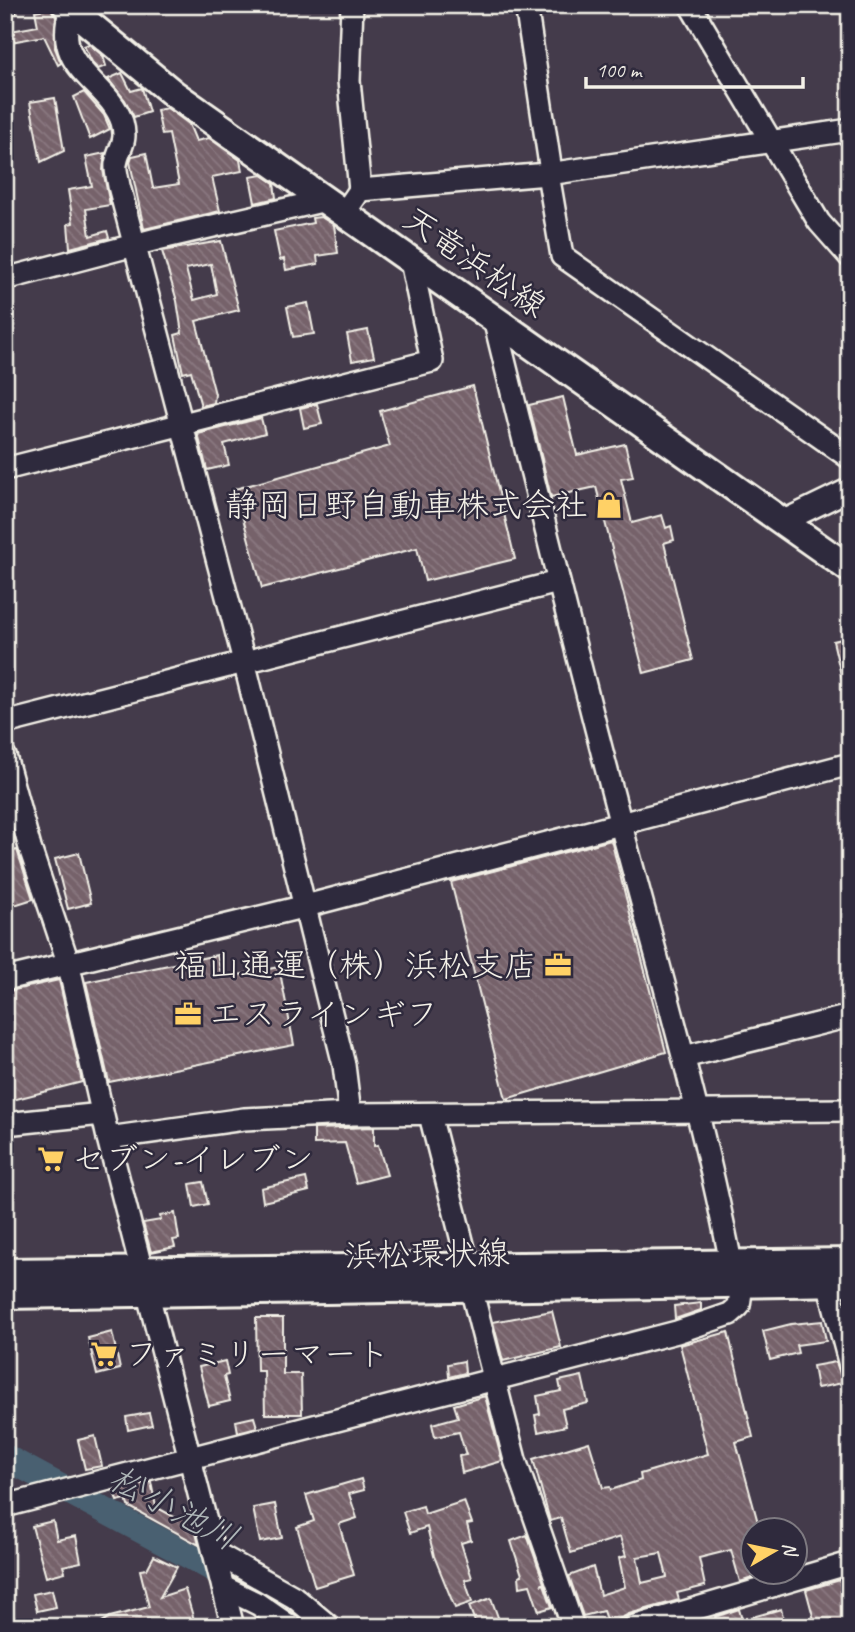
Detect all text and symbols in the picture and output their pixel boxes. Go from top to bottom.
scale bar [586,46,802,90]
text: 100 m [596,57,643,83]
street label: 天竜浜松線 [395,197,555,327]
place label: 静岡日野自動車株式会社 [225,484,588,526]
shop icon: 静岡日野自動車株式会社 [594,490,624,520]
place label: 福山通運（株）浜松支店 [174,944,537,986]
office icon: 福山通運（株）浜松支店 [543,950,573,980]
place label: エスラインギフ [209,993,439,1035]
office icon: エスラインギフ [173,999,203,1029]
place label: セブン-イレブン [72,1138,314,1180]
supermarket icon: セブン-イレブン [36,1144,66,1174]
street label: 浜松環状線 [344,1232,510,1276]
place label: ファミリーマート [125,1333,390,1375]
supermarket icon: ファミリーマート [89,1339,119,1369]
water label: 松小池川 [102,1455,246,1561]
north arrow [740,1516,810,1586]
text: N [777,1541,803,1559]

